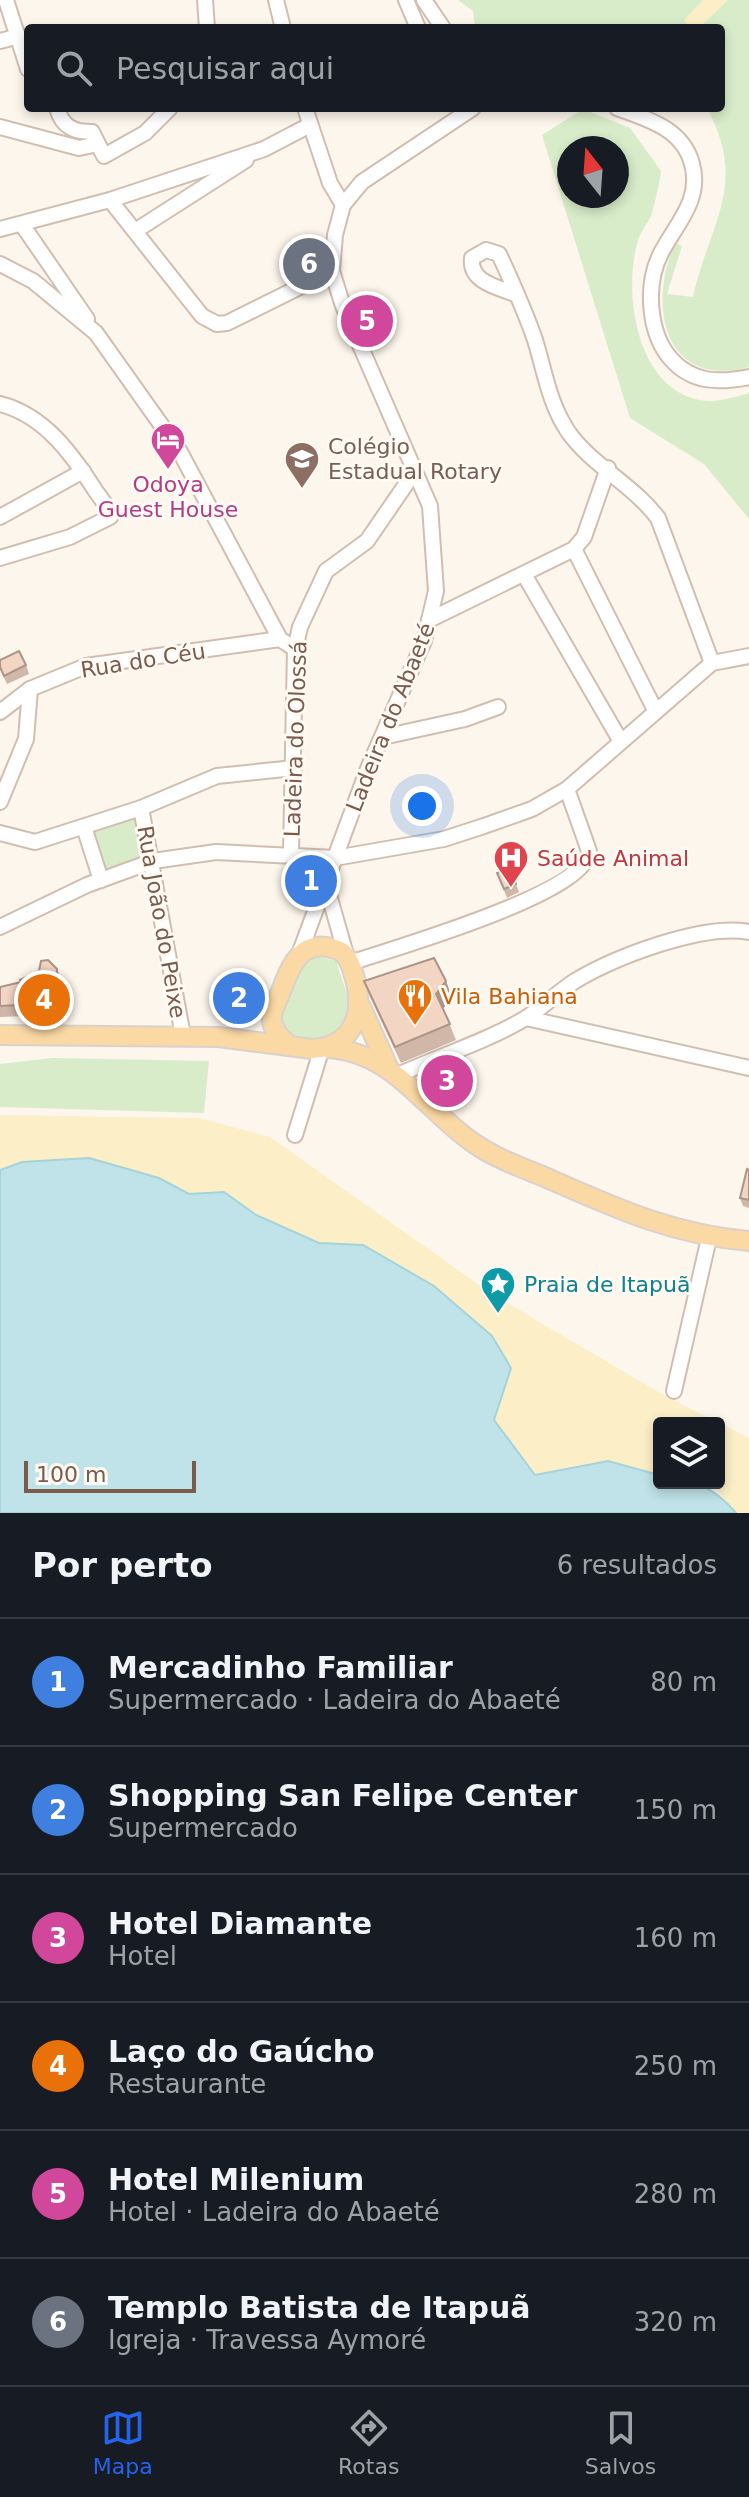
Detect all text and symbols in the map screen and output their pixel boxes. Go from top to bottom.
search box [24,24,725,112]
icon: search [52,46,96,90]
text: Pesquisar aqui [116,51,334,86]
north arrow [557,136,629,208]
pin: 6 [283,234,335,294]
pin: 5 [341,291,393,351]
hotel icon: Odoya Guest House [149,421,187,471]
place label: Colégio Estadual Rotary [328,434,502,484]
school or university icon: Colégio Estadual Rotary [283,440,321,490]
place label: Odoya Guest House [98,472,238,522]
street label: Ladeira do Abaeté [341,619,440,815]
street label: Rua do Céu [79,638,207,683]
street label: Ladeira do Olossá [280,640,311,838]
your location [402,786,442,826]
street label: Rua João do Peixe [132,824,191,1020]
hospital icon: Saúde Animal [492,839,530,889]
place label: Saúde Animal [537,846,689,871]
pin: 1 [285,851,337,911]
pin: 2 [213,968,265,1028]
pin: 4 [18,970,70,1030]
restaurant icon: Vila Bahiana [396,977,434,1027]
place label: Vila Bahiana [441,984,578,1009]
pin: 3 [421,1051,473,1111]
place icon: Praia de Itapuã [479,1265,517,1315]
place label: Praia de Itapuã [524,1272,690,1297]
map controls [653,1417,725,1489]
button: layers [653,1417,725,1489]
scale bar [24,1457,196,1493]
text: 100 m [36,1462,106,1487]
text: Por perto [32,1545,213,1585]
text: 6 resultados [557,1550,717,1580]
text: Mercadinho Familiar [108,1650,453,1685]
text: 1 [49,1667,67,1697]
text: 80 m [650,1667,717,1697]
text: Supermercado · Ladeira do Abaeté [108,1685,561,1715]
text: Shopping San Felipe Center [108,1778,577,1813]
text: 2 [49,1795,67,1825]
text: 150 m [634,1795,717,1825]
text: Supermercado [108,1813,298,1843]
text: Hotel Diamante [108,1906,372,1941]
text: 3 [49,1923,67,1953]
text: 160 m [634,1923,717,1953]
text: Hotel [108,1941,177,1971]
text: Laço do Gaúcho [108,2034,375,2069]
text: 4 [49,2051,67,2081]
text: 250 m [634,2051,717,2081]
text: Restaurante [108,2069,266,2099]
text: Hotel Milenium [108,2162,364,2197]
text: 5 [49,2179,67,2209]
text: 280 m [634,2179,717,2209]
text: Hotel · Ladeira do Abaeté [108,2197,440,2227]
text: Templo Batista de Itapuã [108,2290,531,2325]
text: 6 [49,2307,67,2337]
text: 320 m [634,2307,717,2337]
text: Igreja · Travessa Aymoré [108,2325,426,2355]
tab: Mapa [93,2406,153,2479]
tab: Rotas [338,2406,399,2479]
tab: Salvos [585,2406,656,2479]

